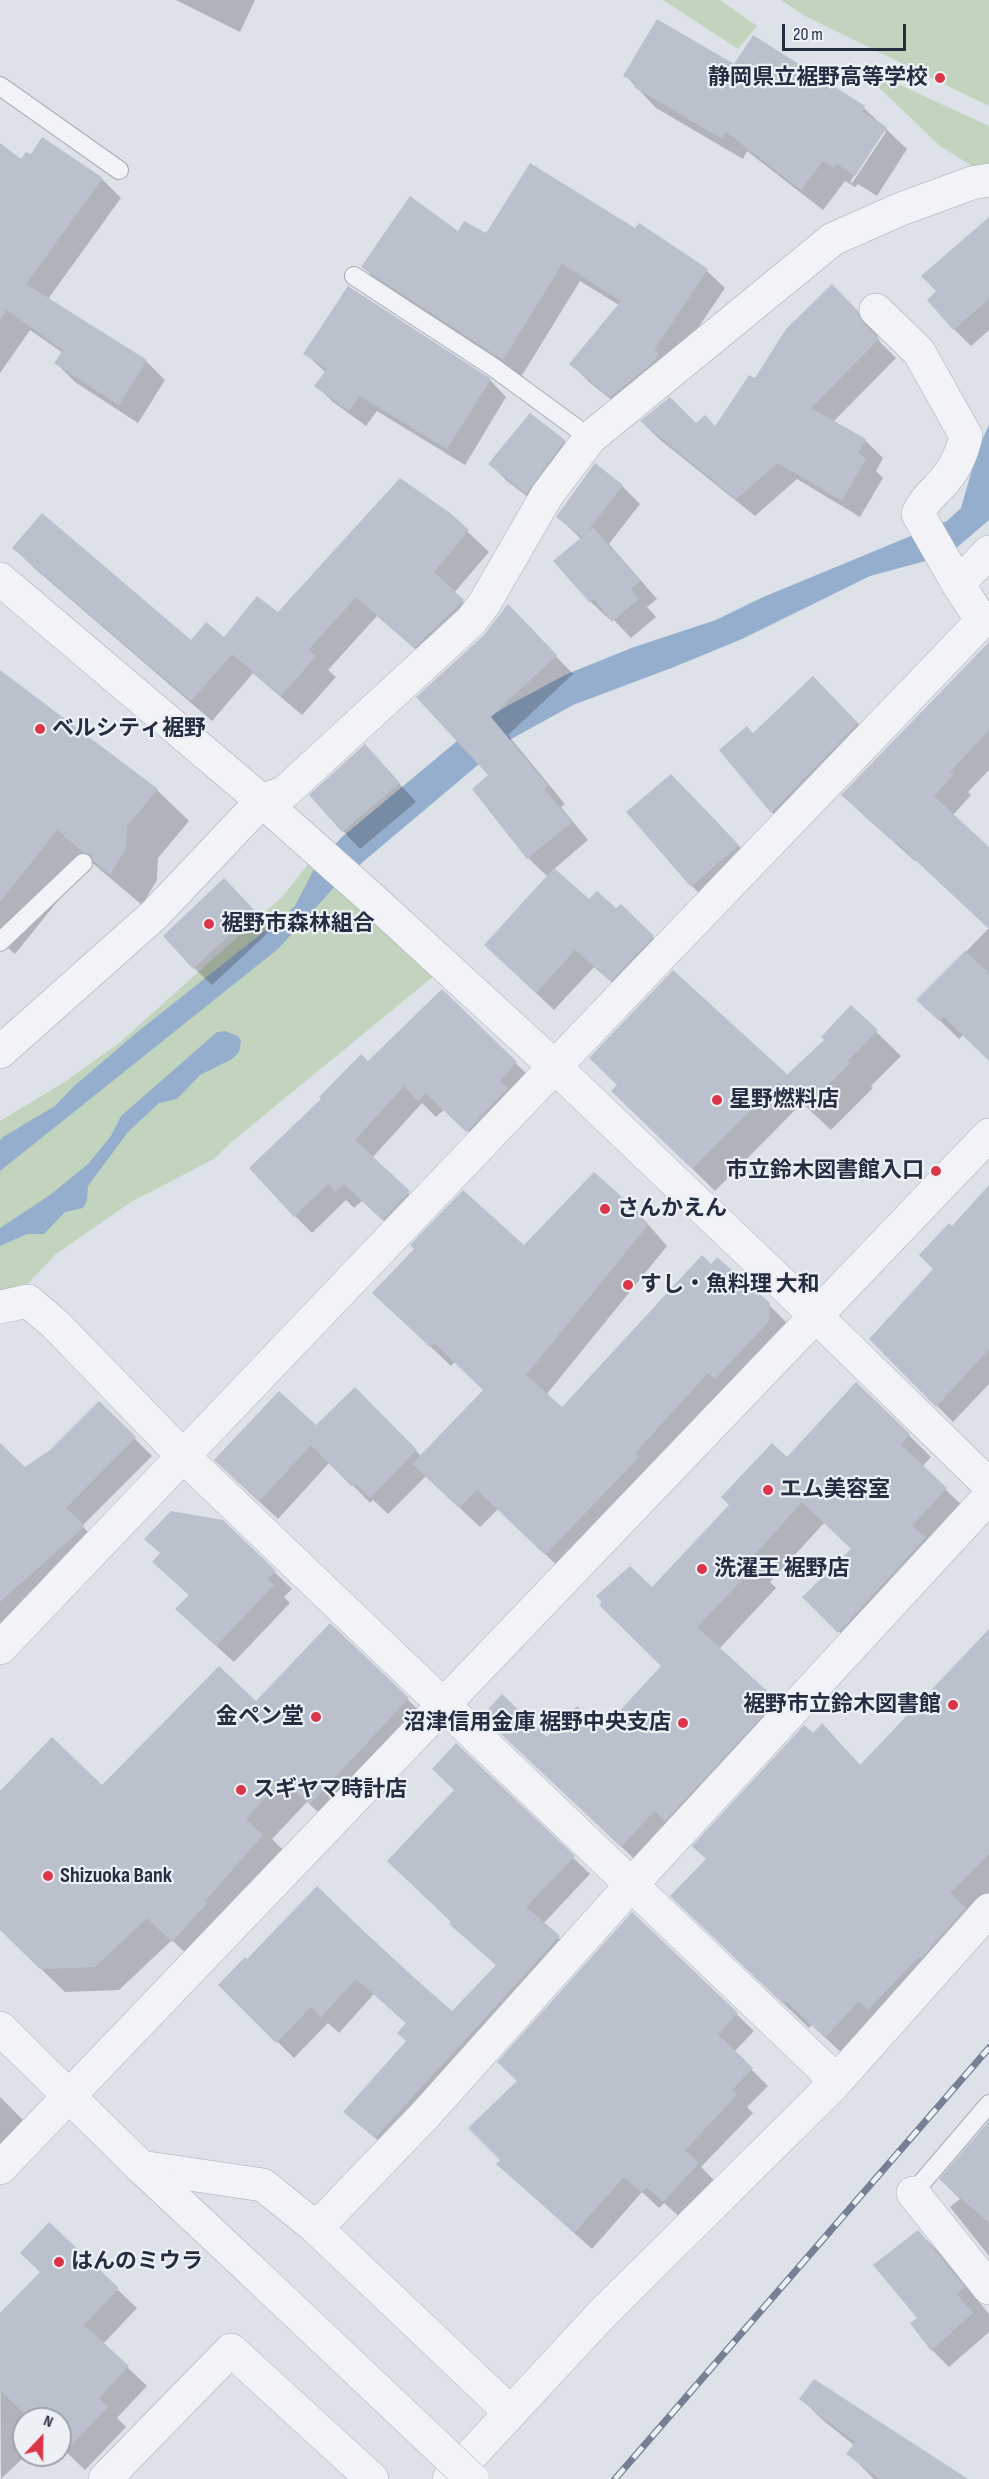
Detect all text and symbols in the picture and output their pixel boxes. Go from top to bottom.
scale bar [785,12,910,50]
text: 20 m [793,24,823,45]
place label: 静岡県立裾野高等学校 [708,65,928,91]
marker: 静岡県立裾野高等学校 [933,71,947,85]
place label: ベルシティ裾野 [52,716,206,742]
marker: ベルシティ裾野 [33,722,47,736]
place label: 裾野市森林組合 [221,911,375,937]
marker: 裾野市森林組合 [202,917,216,931]
place label: 星野燃料店 [729,1087,839,1113]
marker: 星野燃料店 [710,1093,724,1107]
place label: 市立鈴木図書館入口 [726,1158,924,1184]
marker: 市立鈴木図書館入口 [929,1164,943,1178]
place label: さんかえん [617,1196,727,1222]
marker: さんかえん [598,1202,612,1216]
place label: すし・魚料理 大和 [640,1272,819,1298]
marker: すし・魚料理 大和 [621,1278,635,1292]
place label: エム美容室 [780,1477,890,1503]
marker: エム美容室 [761,1483,775,1497]
place label: 洗濯王 裾野店 [714,1556,849,1582]
marker: 洗濯王 裾野店 [695,1562,709,1576]
place label: 裾野市立鈴木図書館 [743,1692,941,1718]
marker: 裾野市立鈴木図書館 [946,1698,960,1712]
place label: 金ペン堂 [216,1704,304,1730]
marker: 金ペン堂 [309,1710,323,1724]
place label: 沼津信用金庫 裾野中央支店 [404,1710,671,1736]
marker: 沼津信用金庫 裾野中央支店 [676,1716,690,1730]
place label: スギヤマ時計店 [253,1777,407,1803]
marker: スギヤマ時計店 [234,1783,248,1797]
place label: Shizuoka Bank [60,1863,172,1889]
marker: Shizuoka Bank [41,1869,55,1883]
place label: はんのミウラ [71,2249,203,2275]
marker: はんのミウラ [52,2255,66,2269]
north arrow [12,2407,72,2467]
text: N [41,2411,56,2432]

